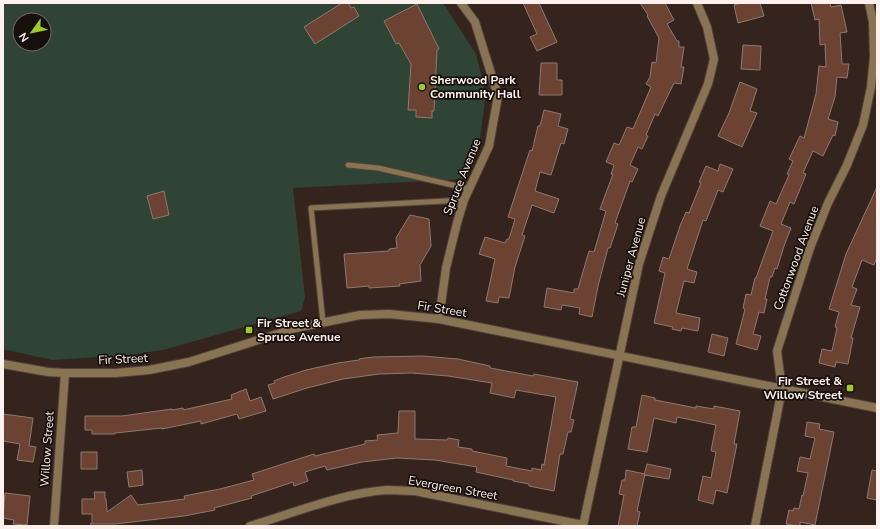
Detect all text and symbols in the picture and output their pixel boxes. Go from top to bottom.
north arrow [12,12,52,52]
text: N [16,30,33,45]
place label: Sherwood Park Community Hall [430,72,521,102]
marker: Sherwood Park Community Hall [417,82,427,92]
street label: Spruce Avenue [439,136,485,218]
street label: Cottonwood Avenue [770,204,822,312]
street label: Juniper Avenue [612,215,649,300]
street label: Fir Street [416,297,468,321]
place label: Fir Street & Spruce Avenue [257,315,341,345]
marker: Fir Street & Spruce Avenue [244,325,254,335]
street label: Fir Street [98,350,149,368]
place label: Fir Street & Willow Street [763,373,842,403]
marker: Fir Street & Willow Street [845,383,855,393]
street label: Willow Street [36,410,58,487]
street label: Evergreen Street [407,472,500,504]

